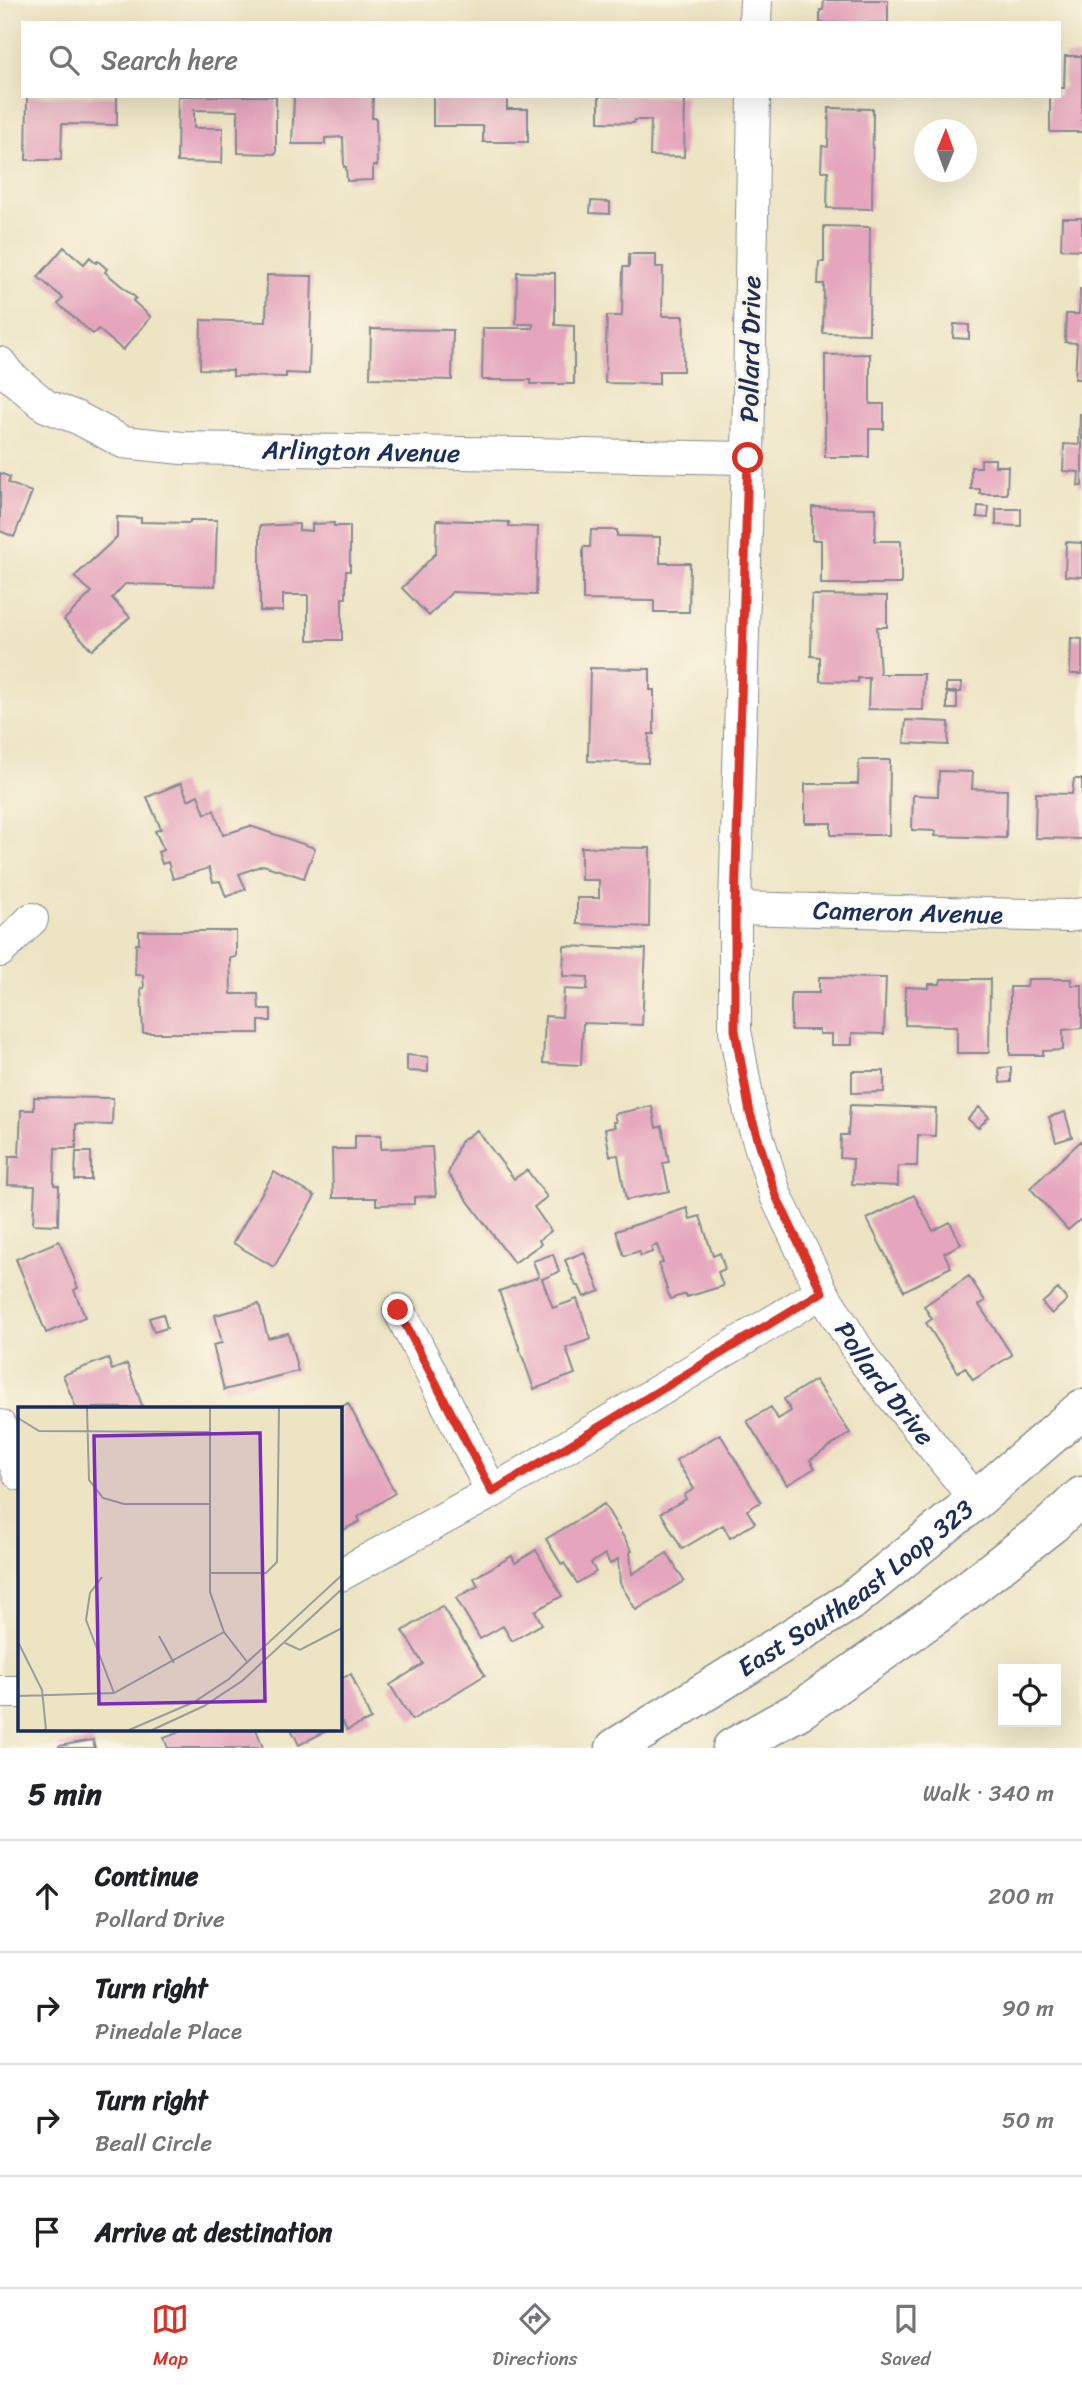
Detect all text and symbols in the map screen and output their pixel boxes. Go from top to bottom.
search box [21,21,1061,98]
text: Search here [101,37,238,83]
icon: search [45,41,83,79]
north arrow [914,119,977,182]
street label: Pollard Drive [726,275,774,423]
street label: Arlington Avenue [261,426,461,476]
route start [732,442,763,473]
street label: Cameron Avenue [812,887,1004,937]
route end [382,1294,413,1325]
street label: Pollard Drive [822,1312,947,1456]
inset map [18,1407,341,1730]
street label: East Southeast Loop 323 [728,1487,984,1689]
map controls [998,1664,1061,1727]
button: locate [998,1664,1061,1727]
text: 5 min [28,1767,102,1821]
text: Walk · 340 m [923,1773,1054,1814]
text: Continue [95,1853,198,1899]
text: 200 m [988,1876,1054,1917]
icon: ahead [28,1877,66,1915]
text: Pollard Drive [95,1899,225,1940]
text: Turn right [95,1965,208,2011]
text: 90 m [1002,1988,1054,2029]
icon: right [28,1989,66,2027]
text: Pinedale Place [95,2011,242,2052]
text: Turn right [95,2077,208,2123]
text: 50 m [1002,2100,1054,2141]
icon: right [28,2101,66,2139]
text: Beall Circle [95,2123,212,2164]
text: Arrive at destination [95,2209,332,2255]
icon: arrive [28,2213,66,2251]
tab: Map [151,2300,189,2375]
tab: Directions [492,2300,578,2375]
tab: Saved [880,2300,931,2375]

